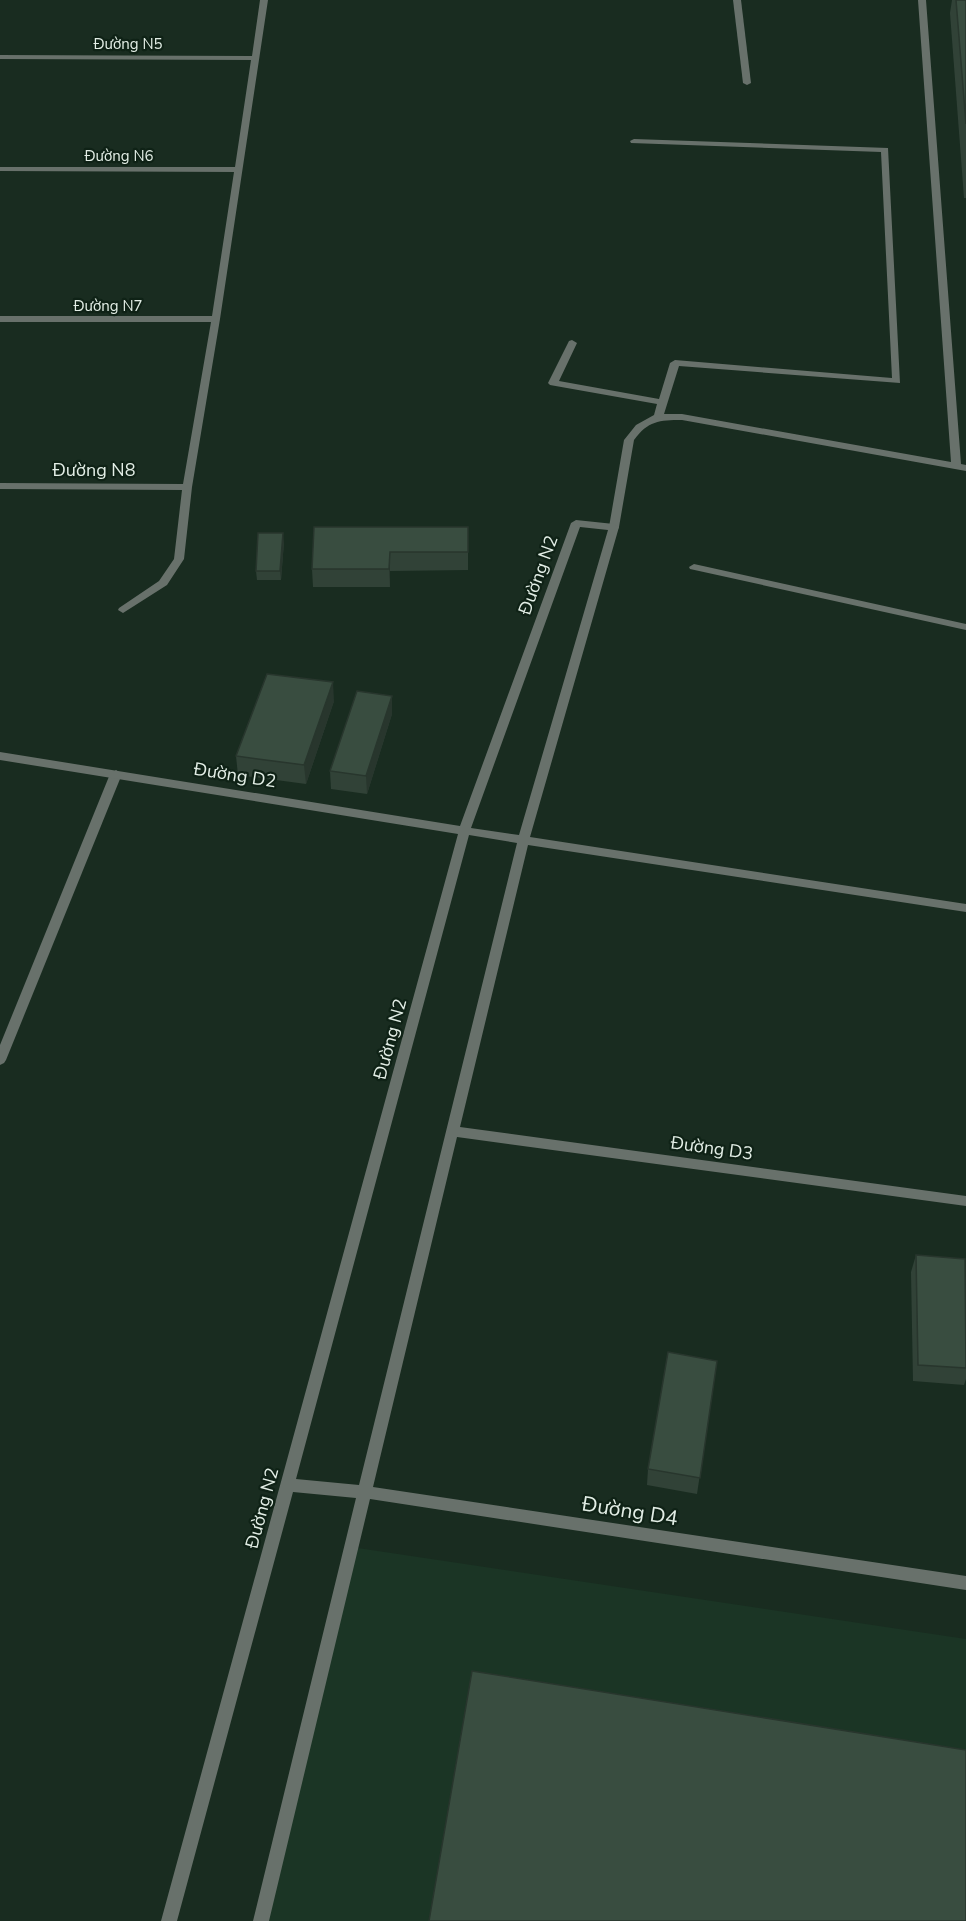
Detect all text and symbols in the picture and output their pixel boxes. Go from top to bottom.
street label: Đường N5 [92,34,163,54]
street label: Đường N6 [83,146,154,166]
street label: Đường N7 [72,296,143,316]
street label: Đường N8 [52,458,135,482]
street label: Đường N2 [512,532,563,619]
street label: Đường D2 [191,756,278,793]
street label: Đường N2 [367,996,412,1083]
street label: Đường D3 [668,1130,755,1166]
street label: Đường N2 [239,1465,284,1552]
street label: Đường D4 [579,1489,680,1532]

